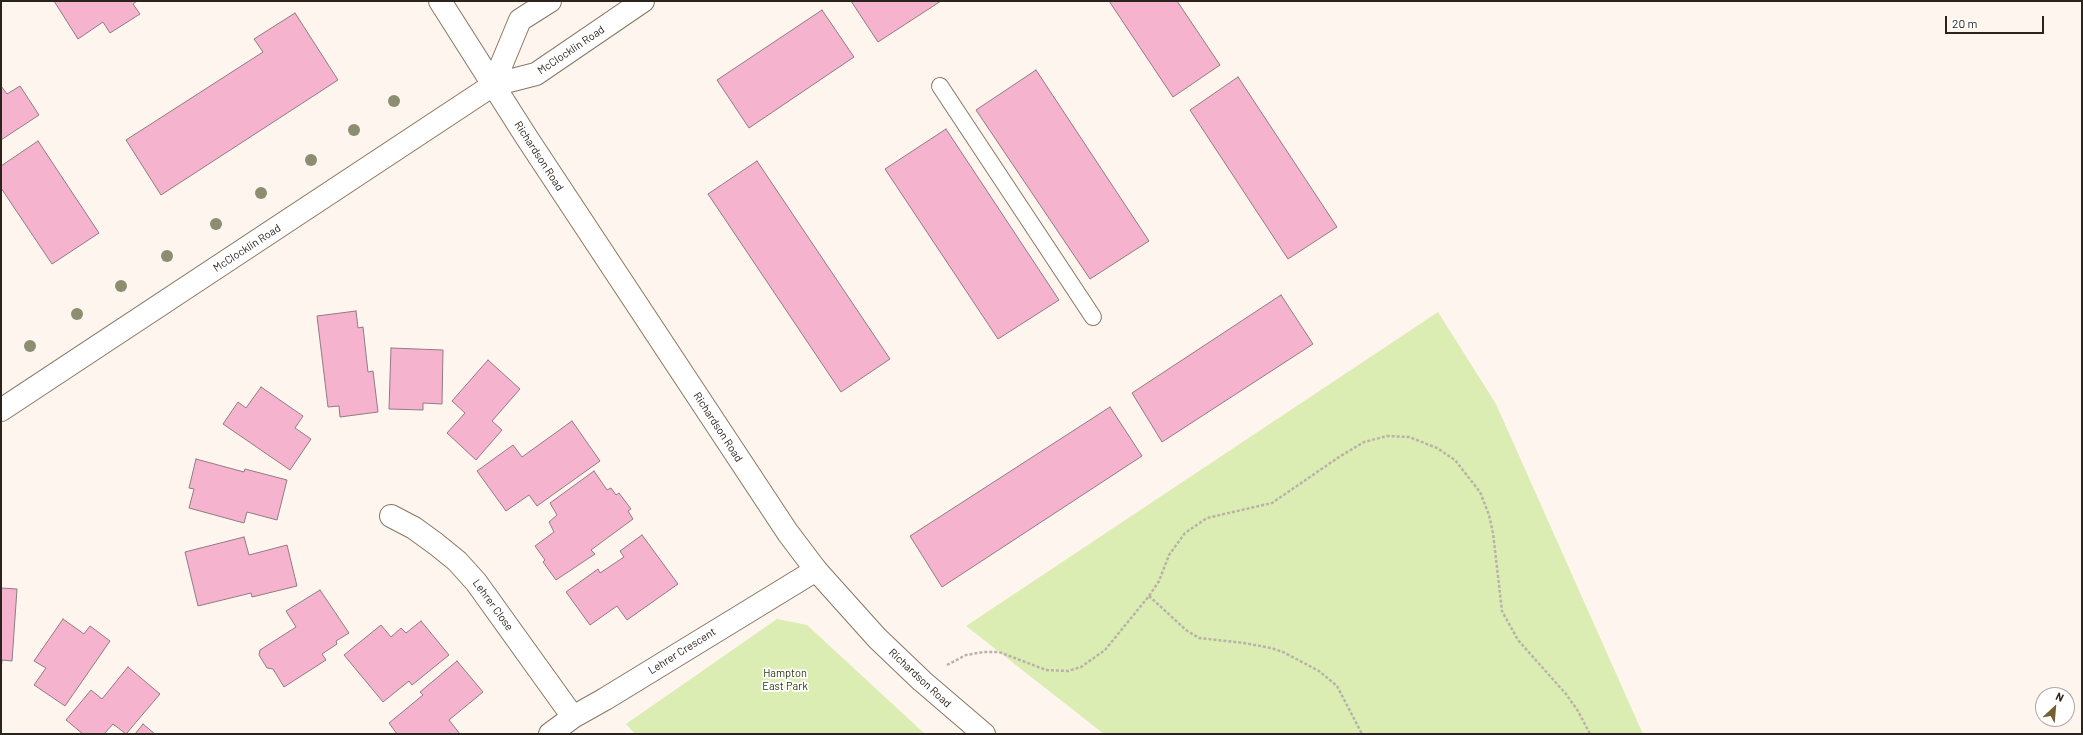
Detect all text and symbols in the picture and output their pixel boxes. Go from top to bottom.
scale bar [1947,8,2046,34]
text: 20 m [1952,16,1978,30]
street label: McClocklin Road [535,23,607,77]
street label: Richardson Road [512,119,566,193]
street label: McClocklin Road [211,221,283,275]
street label: Richardson Road [691,390,745,464]
street label: Lehrer Close [470,577,516,633]
street label: Lehrer Crescent [646,625,718,677]
street label: Richardson Road [886,646,954,710]
park label: Hampton East Park [762,666,808,692]
north arrow [2035,687,2075,727]
text: N [2054,689,2066,704]

